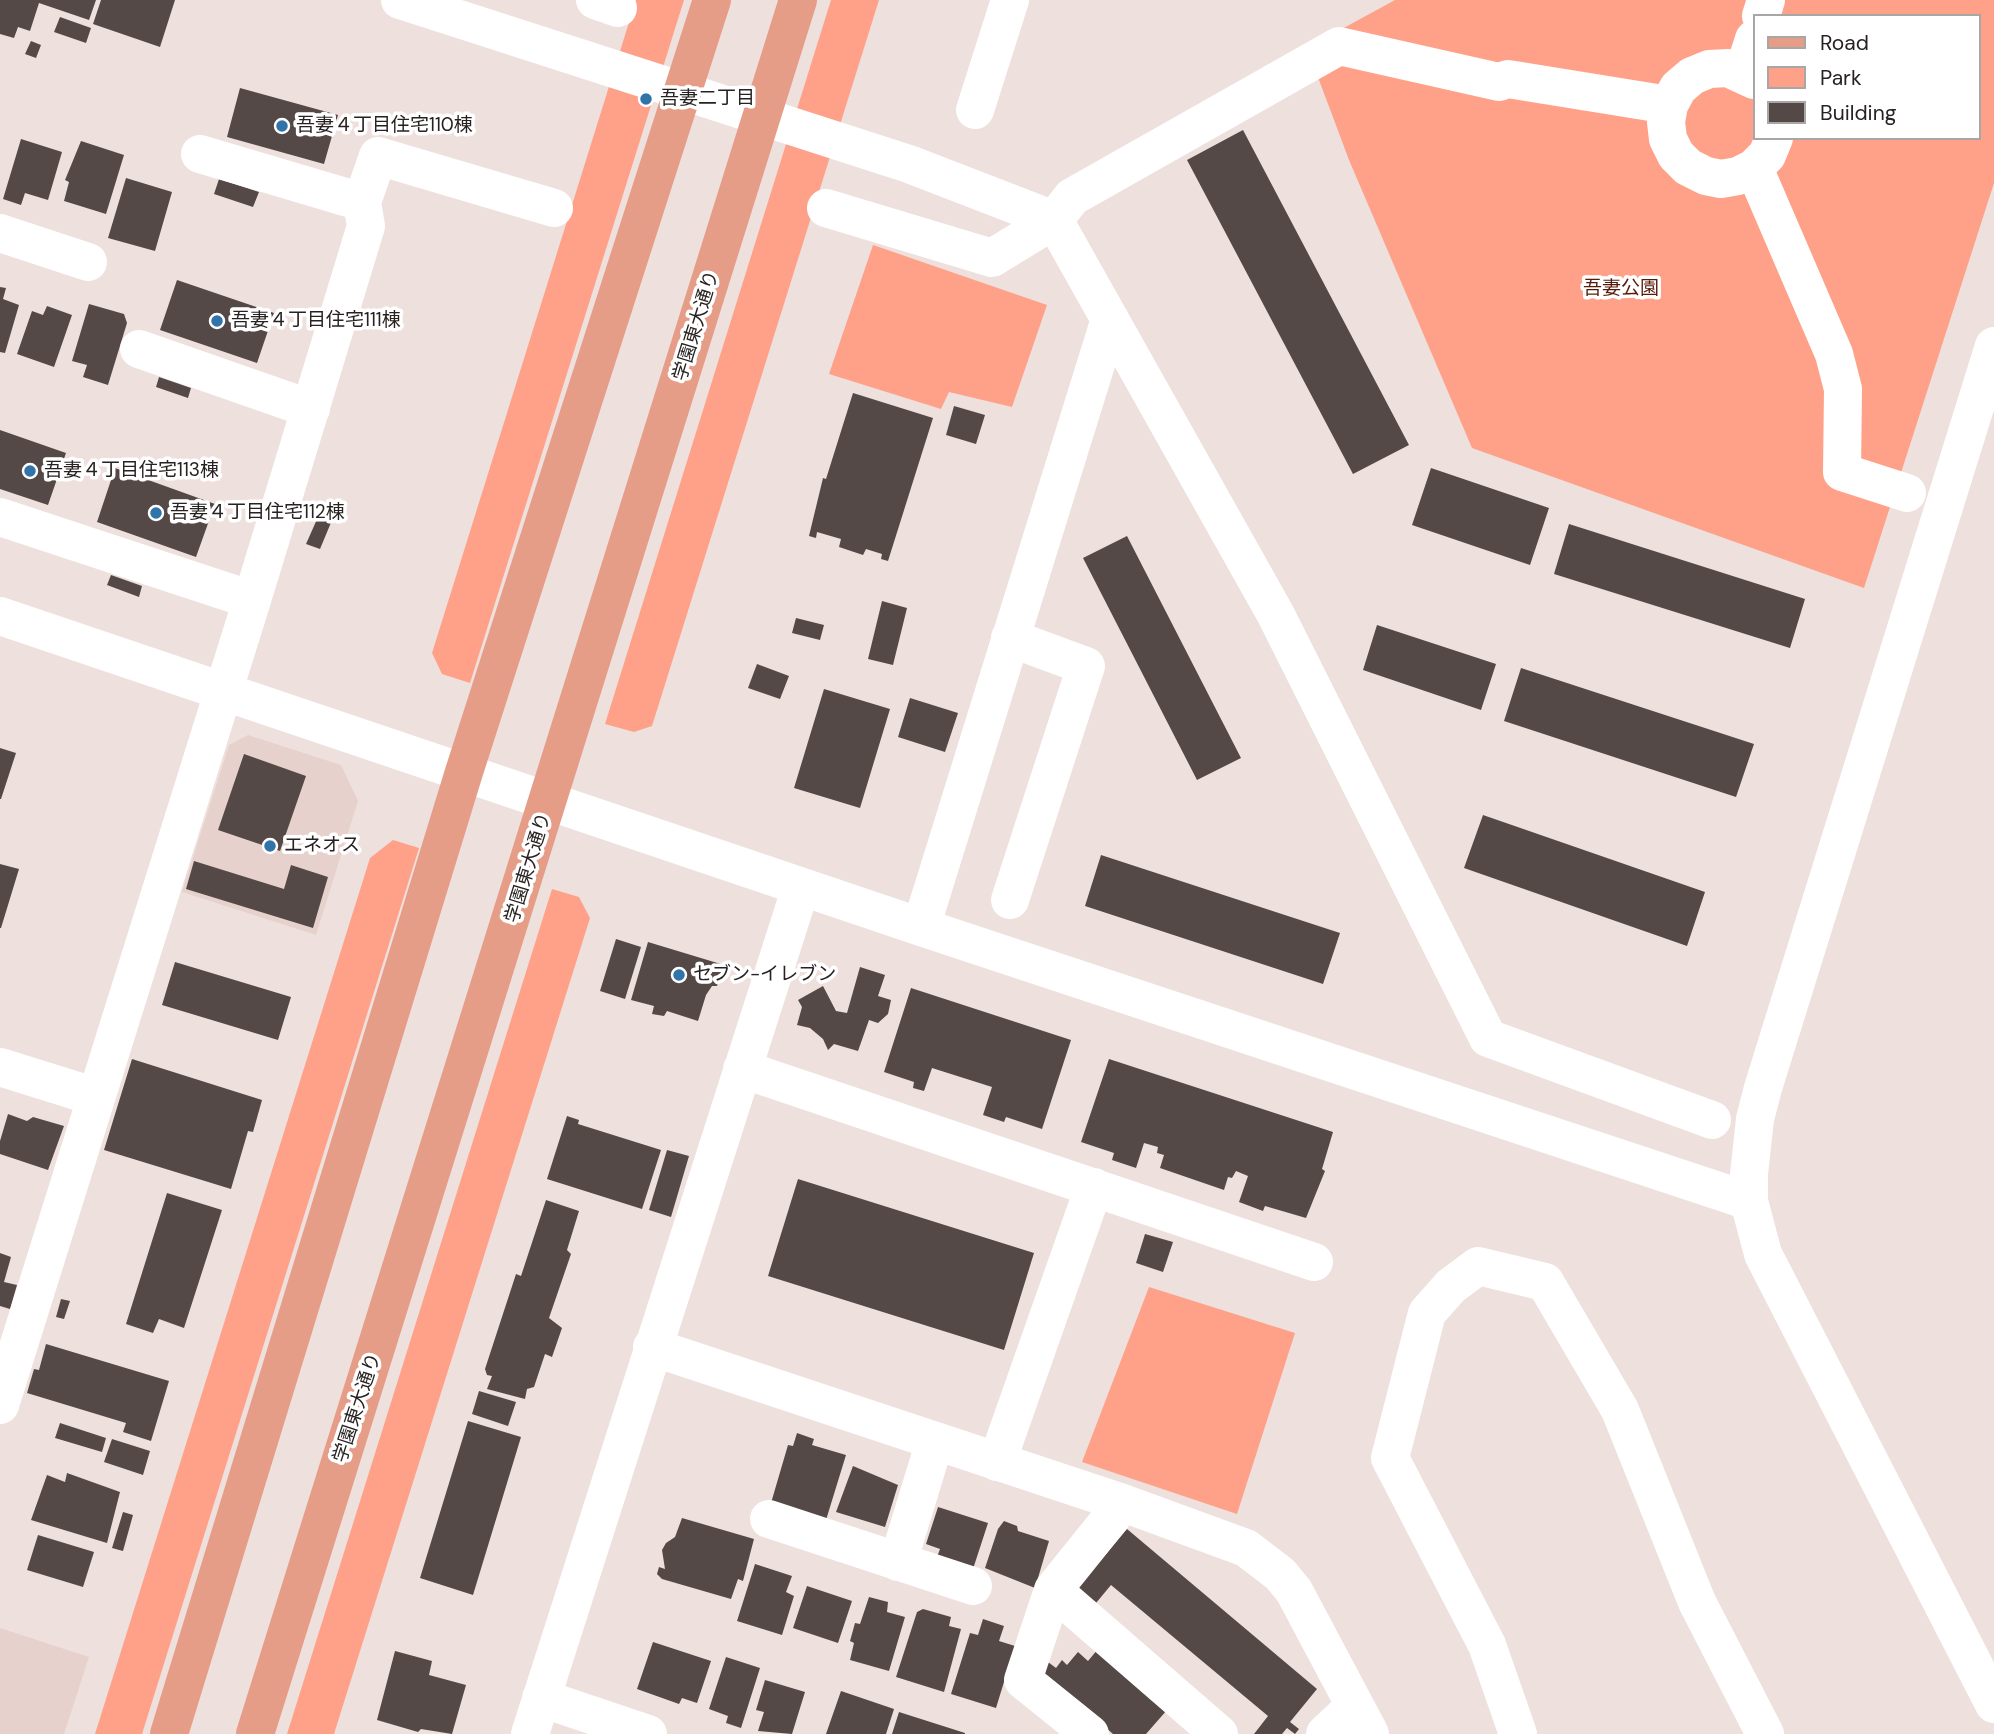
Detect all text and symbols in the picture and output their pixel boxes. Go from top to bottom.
legend [1752,14,1980,140]
text: Road [1820,29,1869,57]
text: Park [1820,64,1861,92]
place label: 吾妻二丁目 [660,88,755,110]
marker: 吾妻二丁目 [638,91,654,107]
text: Building [1820,99,1896,127]
place label: 吾妻４丁目住宅110棟 [296,115,473,137]
marker: 吾妻４丁目住宅110棟 [274,118,290,134]
street label: 学園東大通り [669,268,725,384]
park label: 吾妻公園 [1583,278,1659,300]
place label: 吾妻４丁目住宅111棟 [231,310,401,332]
marker: 吾妻４丁目住宅111棟 [209,313,225,329]
place label: 吾妻４丁目住宅113棟 [44,460,219,482]
marker: 吾妻４丁目住宅113棟 [22,463,38,479]
place label: 吾妻４丁目住宅112棟 [170,502,345,524]
marker: 吾妻４丁目住宅112棟 [148,505,164,521]
street label: 学園東大通り [501,810,557,926]
place label: エネオス [284,835,360,857]
marker: エネオス [262,838,278,854]
place label: セブン-イレブン [693,964,836,986]
marker: セブン-イレブン [671,967,687,983]
street label: 学園東大通り [330,1350,386,1466]

